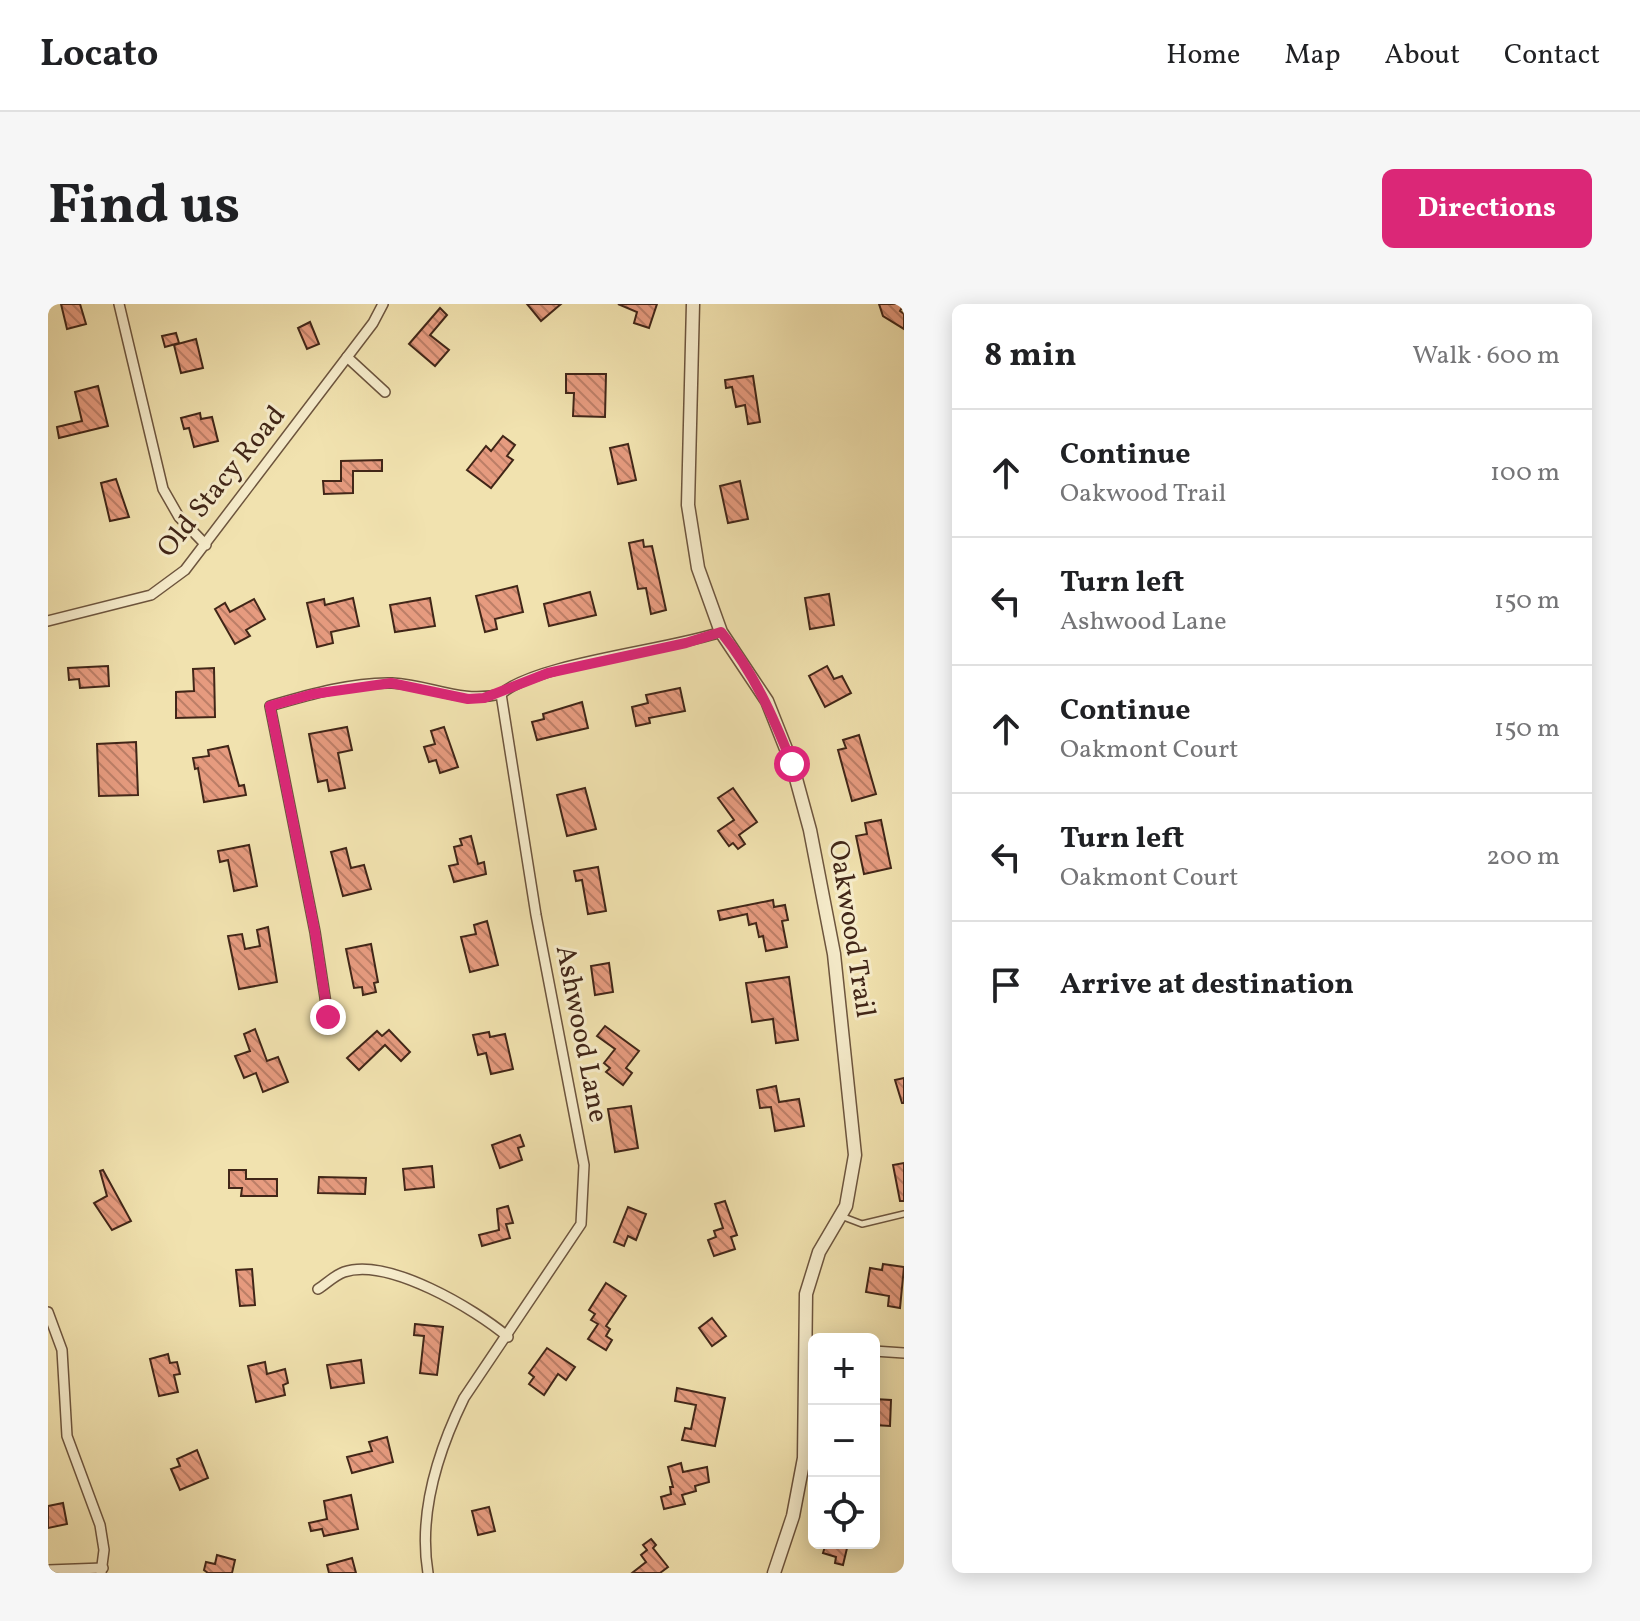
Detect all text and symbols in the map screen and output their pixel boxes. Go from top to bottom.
text: Locato [40,29,158,82]
text: Home [1166,36,1240,75]
text: Map [1284,36,1340,75]
text: About [1384,36,1460,75]
text: Contact [1504,36,1600,75]
text: Find us [48,169,240,247]
button: Directions [1382,169,1592,248]
text: 8 min [984,333,1077,380]
text: Walk · 600 m [1412,338,1560,374]
street label: Old Stacy Road [149,398,295,566]
text: Continue [1060,434,1191,476]
icon: ahead [984,451,1028,495]
text: 100 m [1490,455,1560,491]
text: Oakwood Trail [1060,476,1226,512]
text: Turn left [1060,562,1184,604]
icon: left [984,579,1028,623]
text: 150 m [1494,583,1560,619]
text: Ashwood Lane [1060,604,1227,640]
text: Continue [1060,690,1191,732]
icon: ahead [984,707,1028,751]
text: 150 m [1494,711,1560,747]
text: Oakmont Court [1060,732,1238,768]
route start [774,746,810,782]
text: Turn left [1060,818,1184,860]
icon: left [984,835,1028,879]
street label: Oakwood Trail [818,837,884,1021]
text: 200 m [1486,839,1560,875]
text: Oakmont Court [1060,860,1238,896]
street label: Ashwood Lane [545,942,617,1126]
icon: arrive [984,963,1028,1007]
text: Arrive at destination [1060,964,1354,1006]
route end [310,999,346,1035]
map controls [808,1333,880,1549]
button: + [808,1333,880,1405]
button: − [808,1405,880,1477]
button: locate [808,1477,880,1549]

